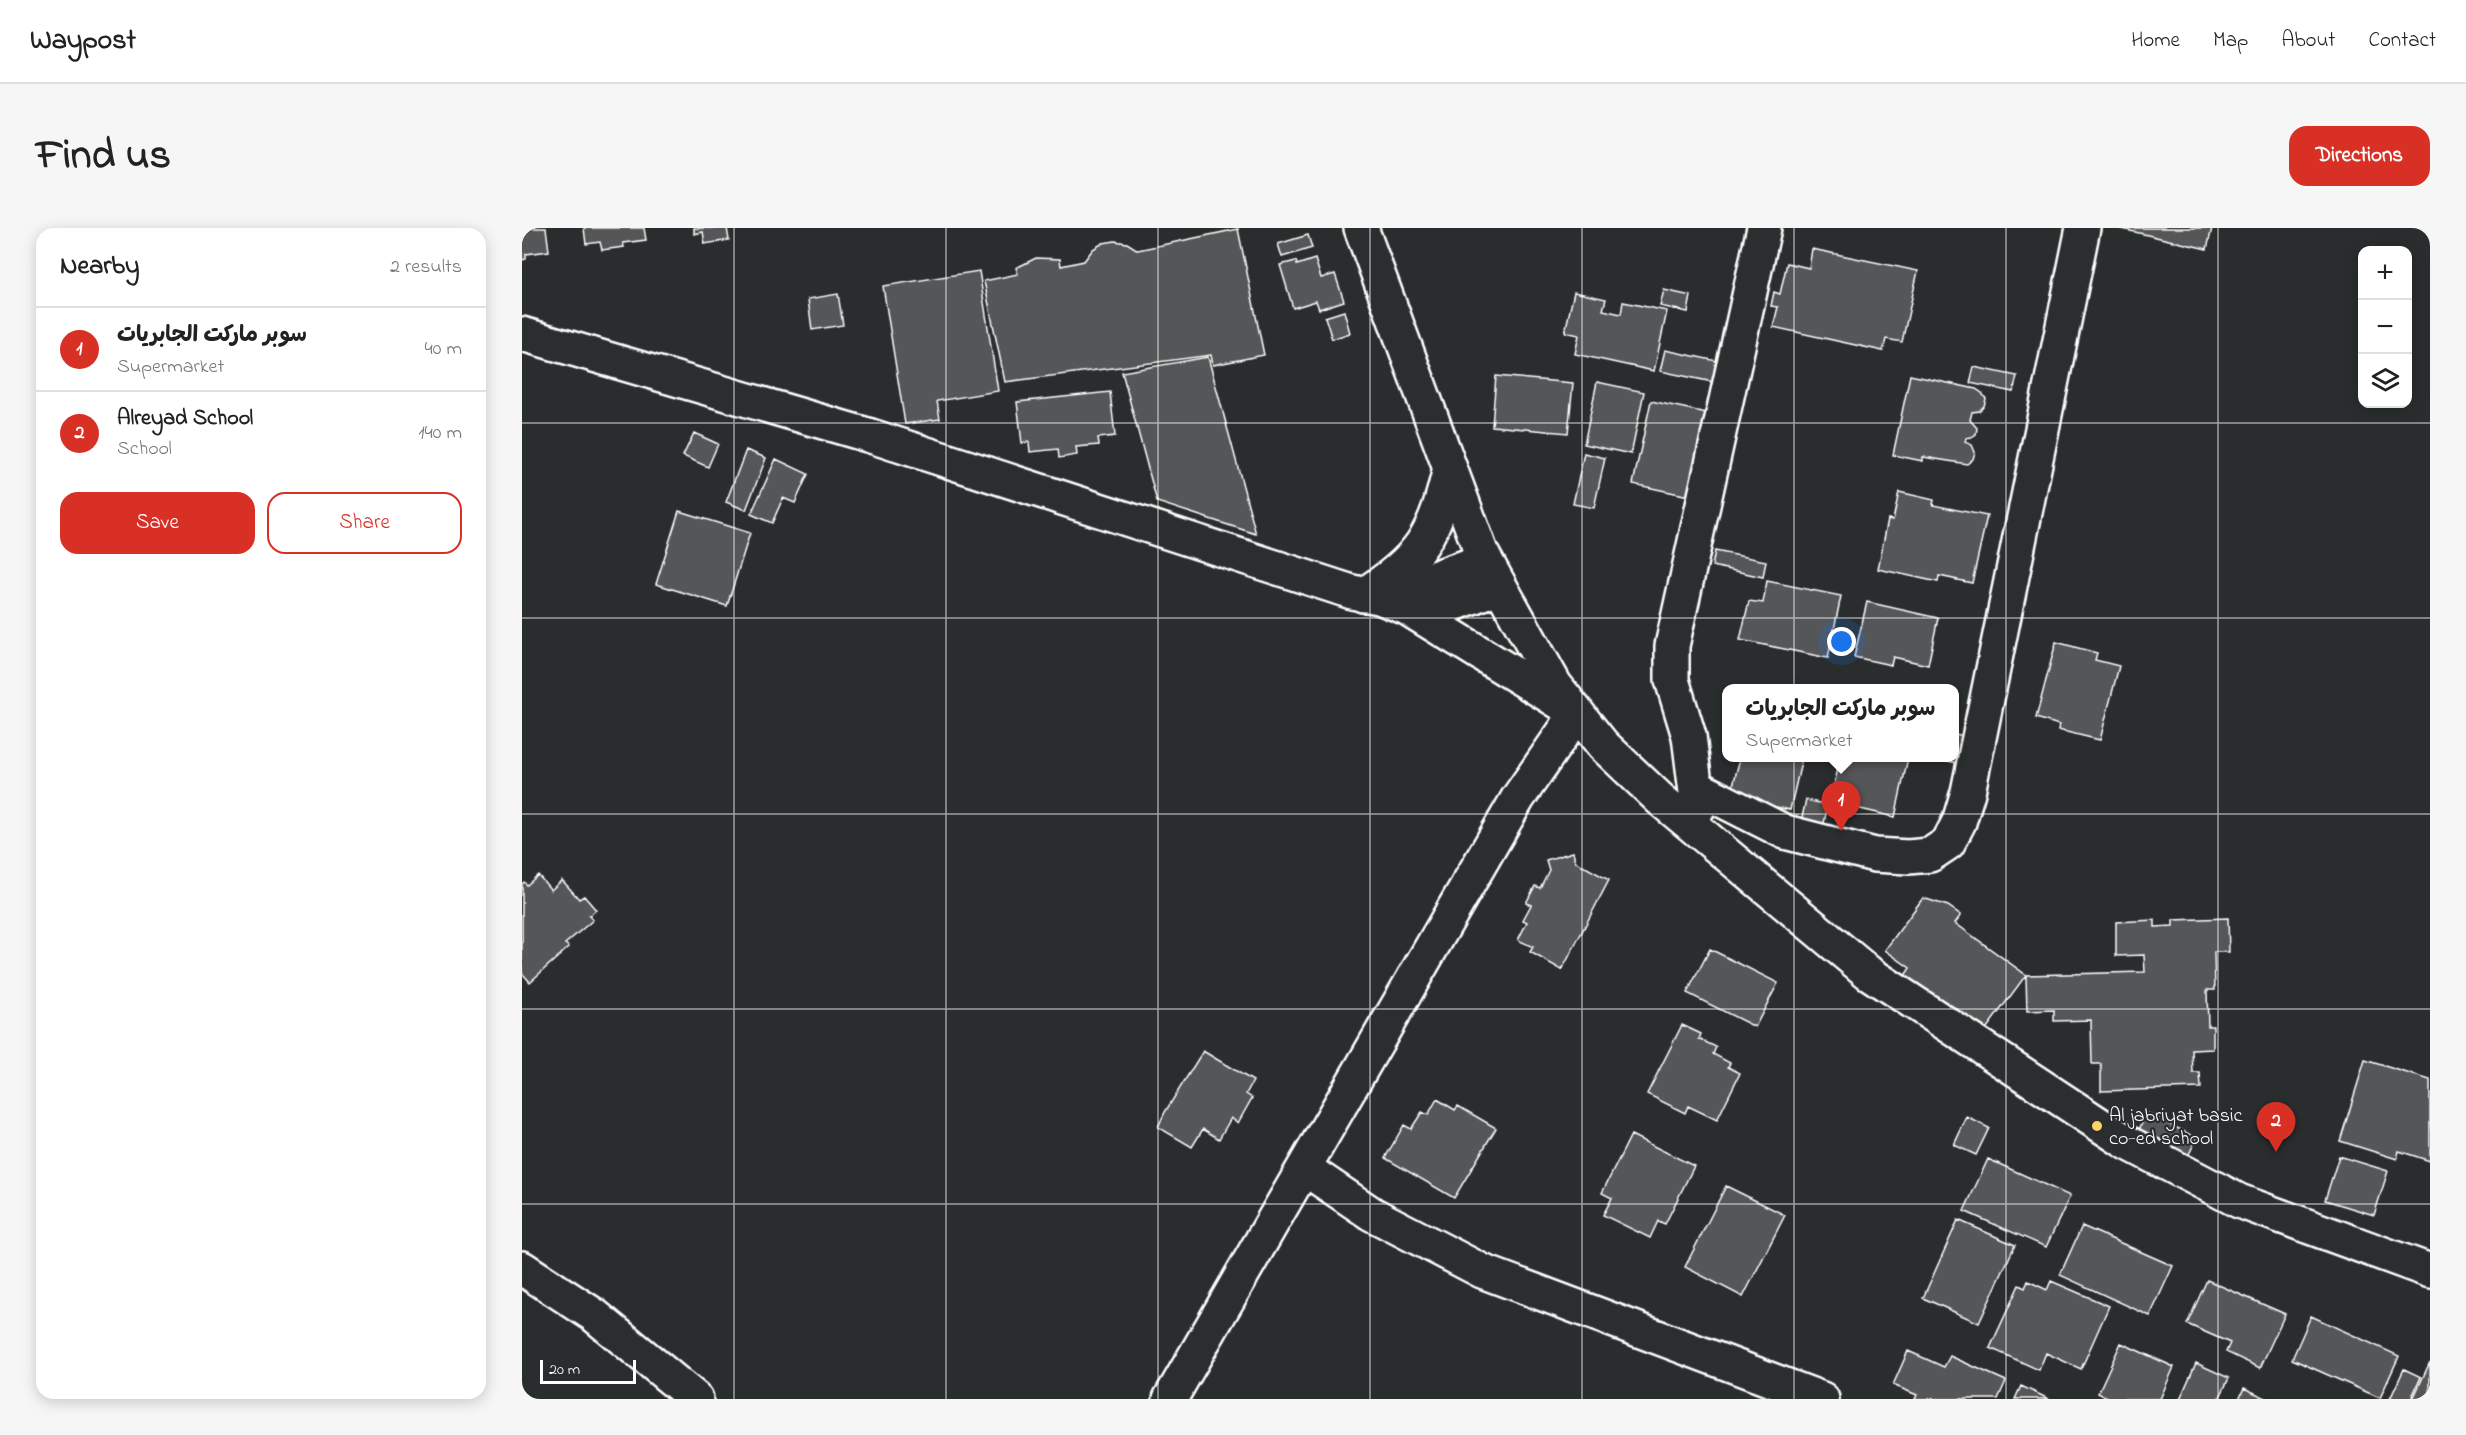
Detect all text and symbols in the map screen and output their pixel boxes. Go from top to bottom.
text: Waypost [30,21,136,62]
text: Home [2131,26,2180,56]
text: Map [2213,26,2248,56]
text: About [2281,26,2335,56]
text: Contact [2368,26,2436,56]
text: Find us [36,126,171,187]
button: Directions [2289,126,2430,186]
map controls [2358,246,2412,408]
button: + [2358,246,2412,300]
text: Nearby [60,248,139,286]
text: 2 results [390,253,462,282]
button: − [2358,300,2412,354]
text: سوبر ماركت الجابريات [117,320,307,352]
text: 1 [76,335,83,364]
text: 40 m [425,335,462,364]
text: Supermarket [117,353,224,382]
button: layers [2358,354,2412,408]
text: Alreyad School [117,403,253,435]
text: 2 [75,419,84,448]
text: 140 m [418,419,462,448]
text: School [117,435,172,464]
button: Save [60,492,255,554]
button: Share [267,492,462,554]
your location [1827,627,1856,656]
popup [1722,684,1959,762]
text: سوبر ماركت الجابريات [1746,694,1935,726]
text: Supermarket [1746,727,1853,756]
pin: 1 [1822,782,1860,831]
place label: Al jabriyat basic co-ed school [2109,1102,2243,1154]
pin: 2 [2256,1102,2296,1152]
marker: Al jabriyat basic co-ed school [2090,1119,2104,1133]
scale bar [540,1357,636,1384]
text: 20 m [549,1358,580,1382]

